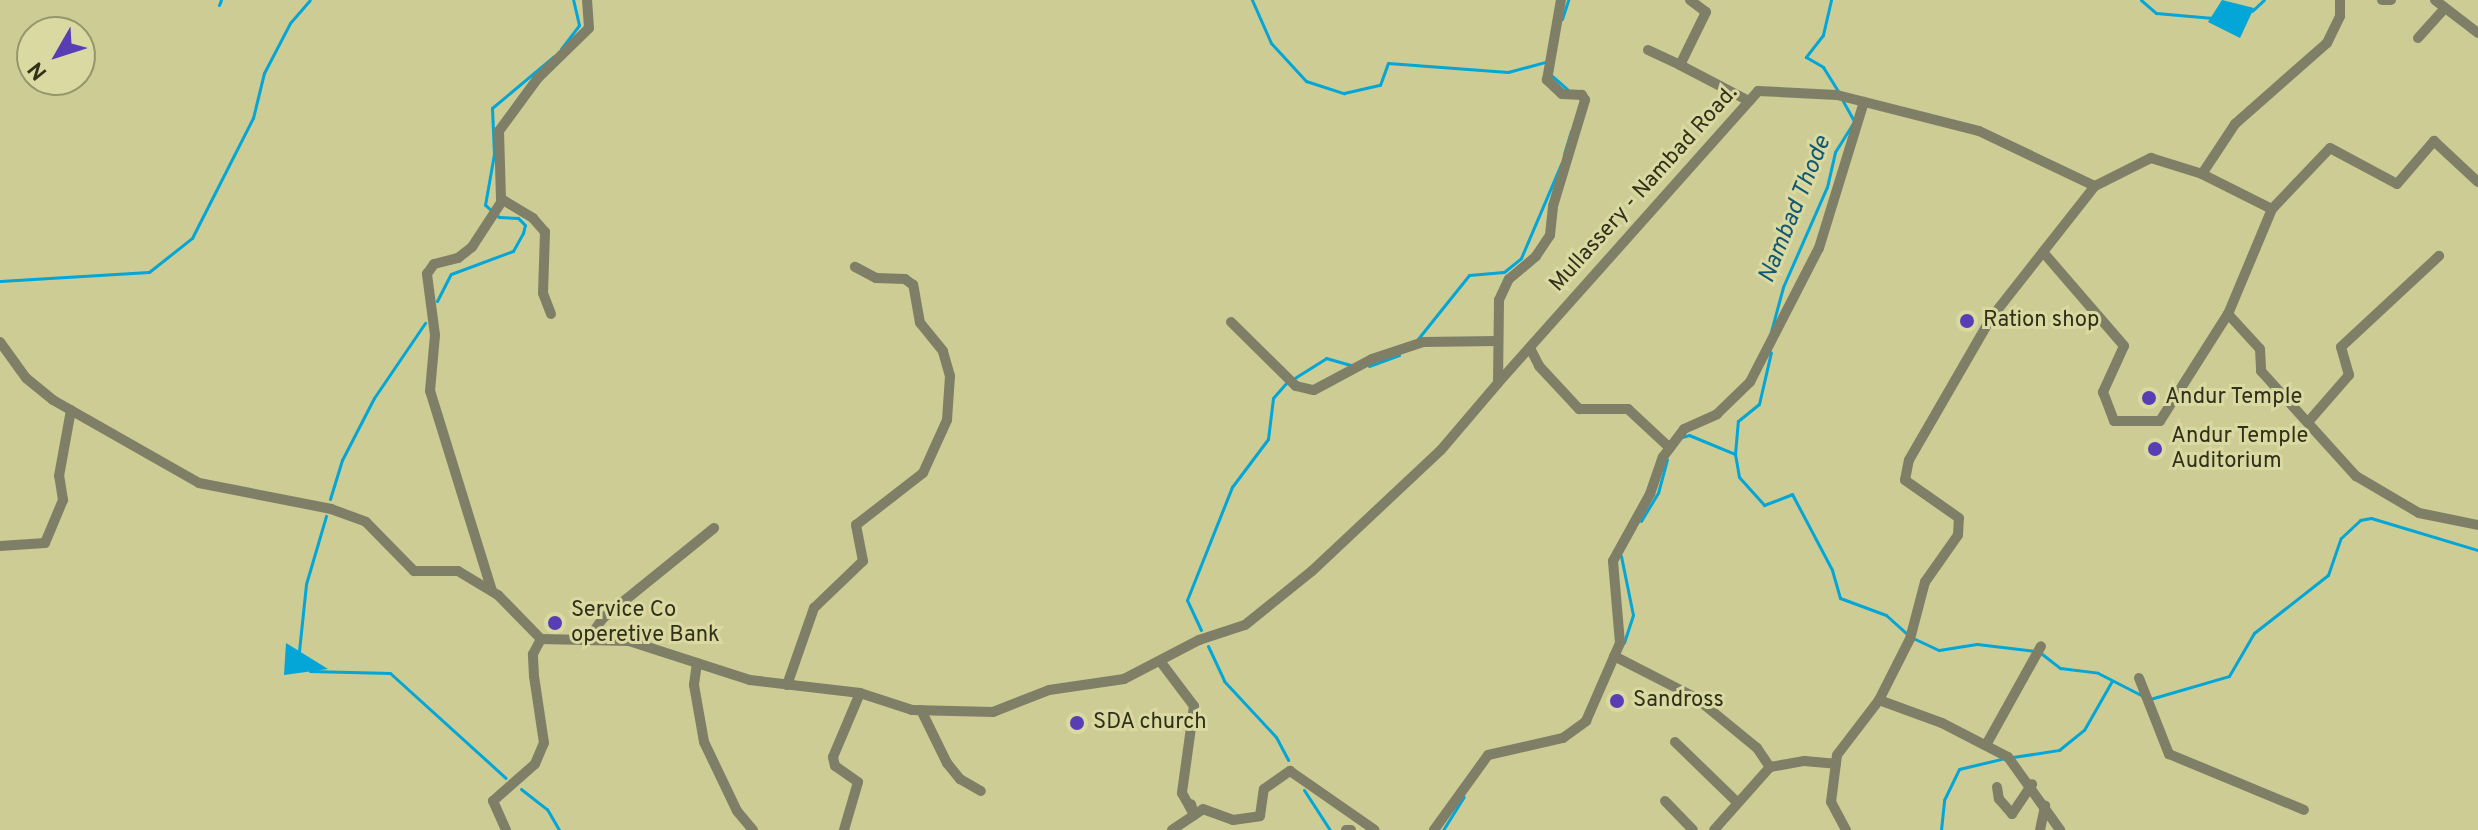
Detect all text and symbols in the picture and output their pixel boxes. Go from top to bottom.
north arrow [16,16,96,96]
text: N [23,56,54,85]
street label: Mullassery - Nambad Road. [1544,80,1744,298]
water label: Nambad Thode [1753,132,1839,288]
place label: Ration shop [1983,308,2099,334]
marker: Ration shop [1958,312,1976,330]
place label: Andur Temple [2165,385,2303,411]
marker: Andur Temple [2140,389,2158,407]
place label: Andur Temple Auditorium [2171,423,2309,474]
marker: Andur Temple Auditorium [2146,440,2164,458]
place label: Service Co operetive Bank [571,597,720,648]
marker: Service Co operetive Bank [546,614,564,632]
place label: Sandross [1633,688,1724,714]
marker: Sandross [1608,692,1626,710]
place label: SDA church [1093,710,1208,736]
marker: SDA church [1068,714,1086,732]

